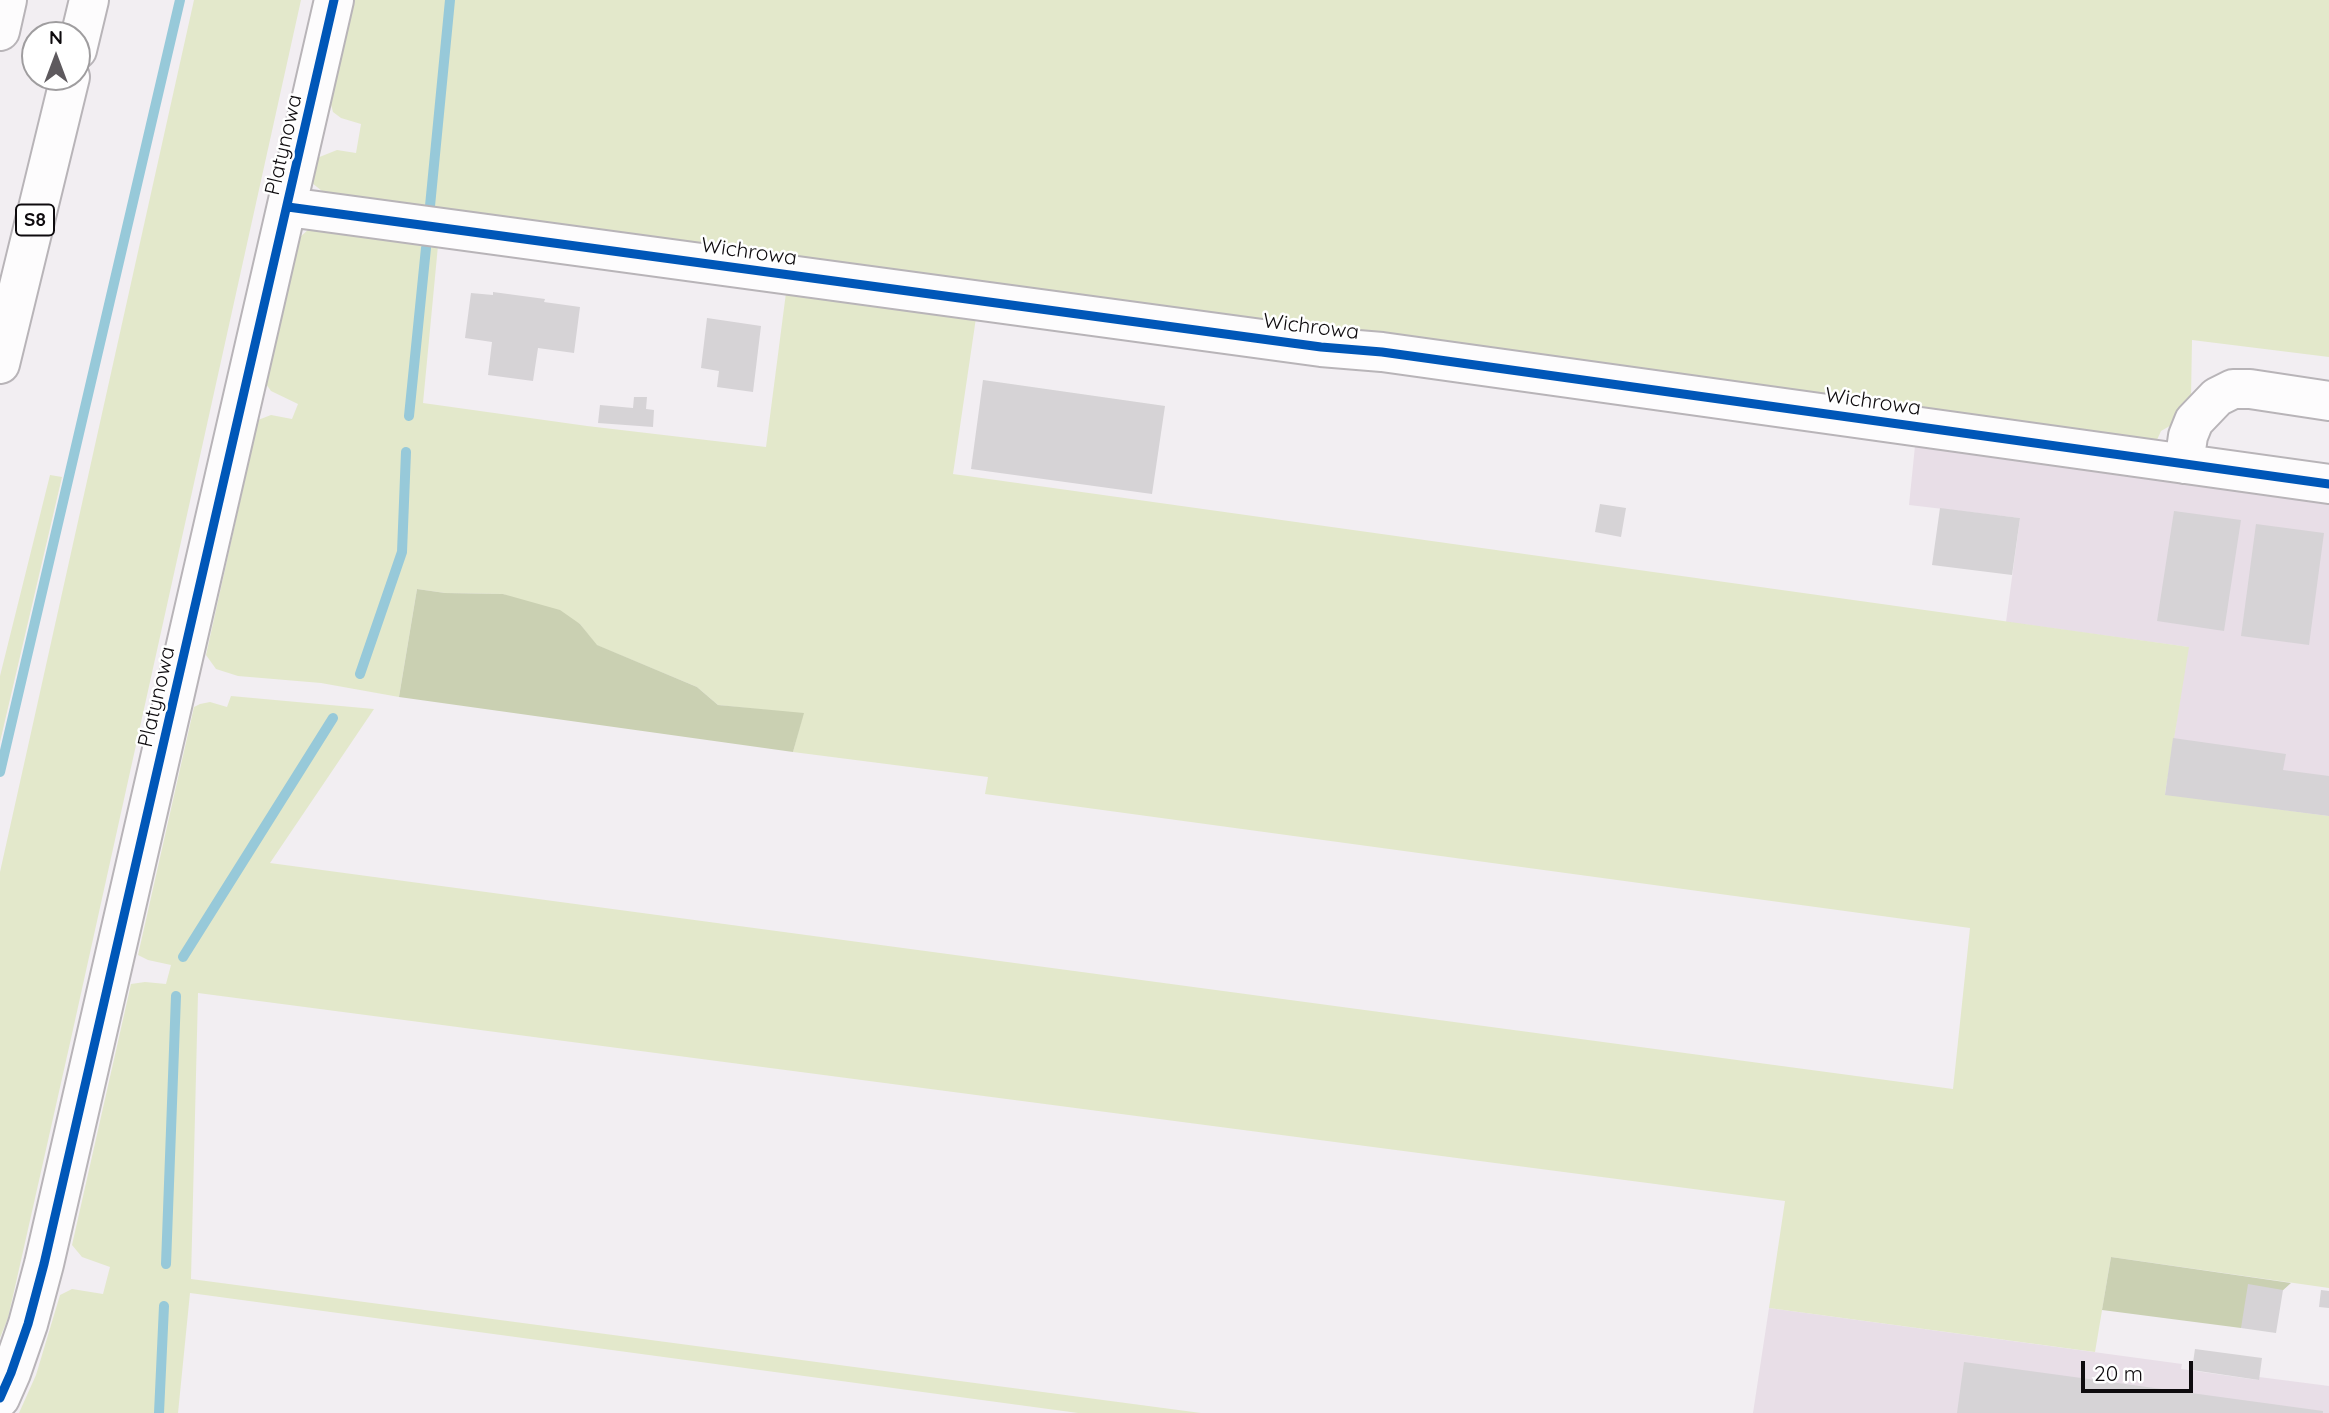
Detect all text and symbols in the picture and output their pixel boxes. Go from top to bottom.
north arrow [21,21,91,91]
text: N [49,25,63,49]
street label: Platynowa [260,92,308,198]
road number: S8 [16,204,54,235]
street label: Wichrowa [699,233,799,271]
street label: Wichrowa [1262,309,1360,345]
street label: Wichrowa [1823,383,1923,421]
street label: Platynowa [133,644,181,750]
scale bar [2084,1346,2196,1390]
text: 20 m [2094,1360,2143,1386]

